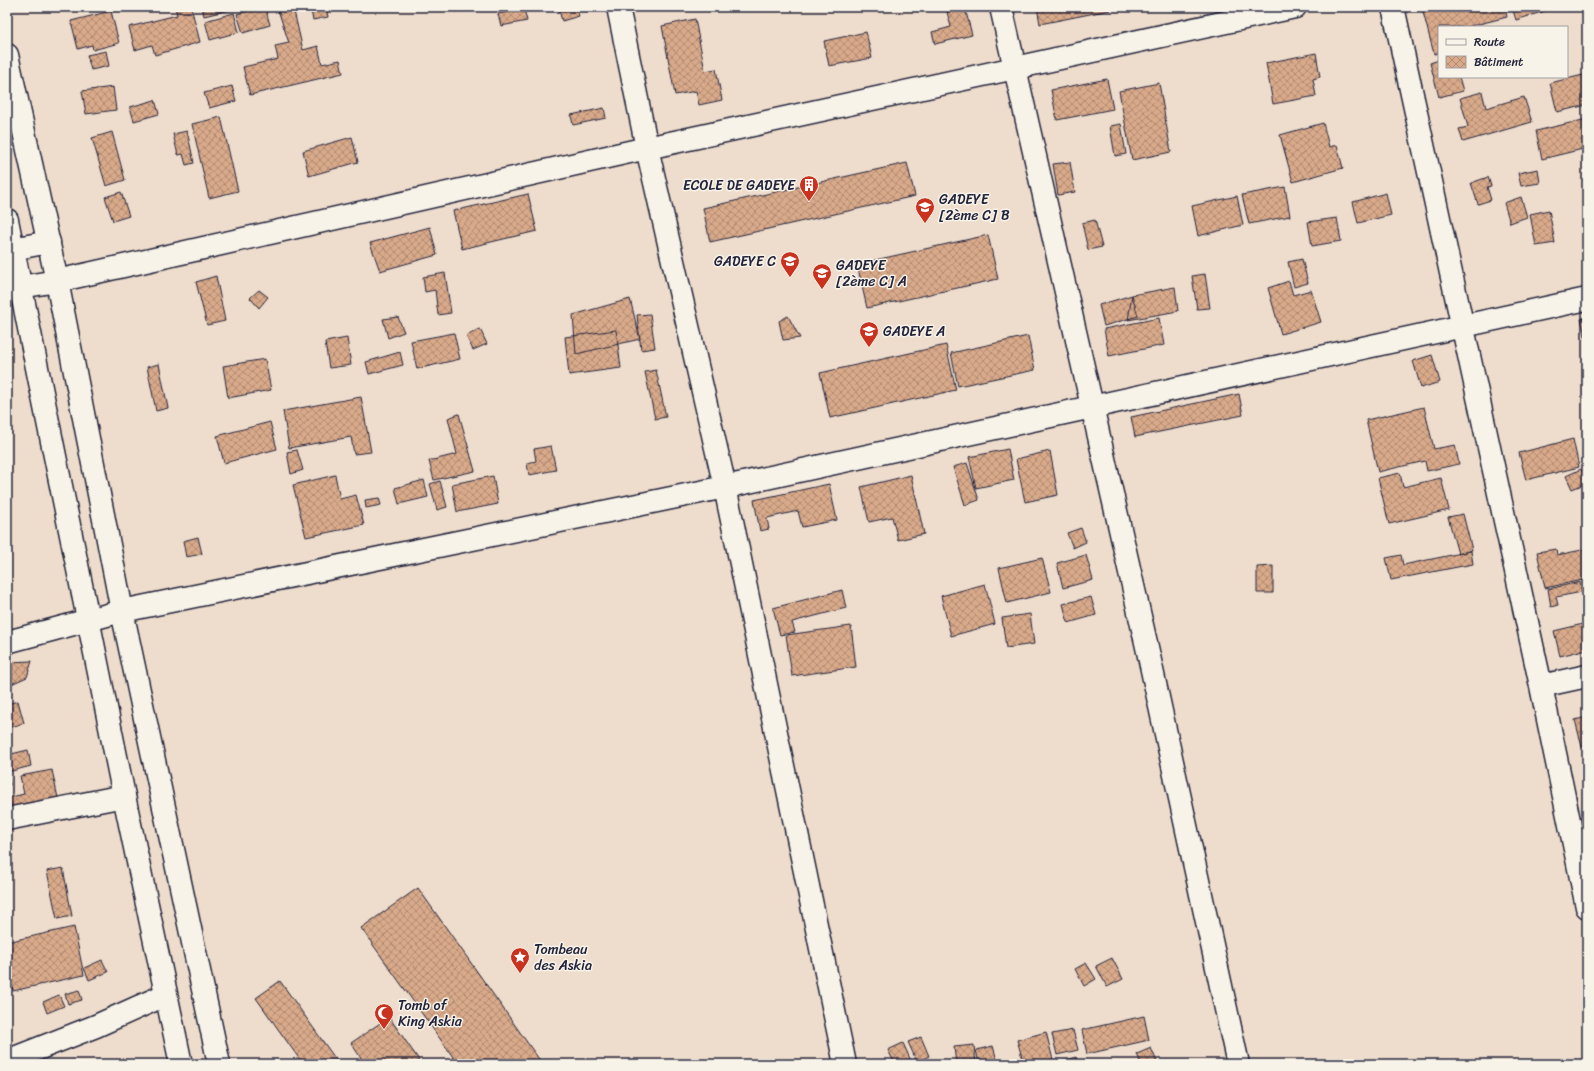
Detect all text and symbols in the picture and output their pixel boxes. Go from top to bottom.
legend [1438,26,1568,78]
text: Route [1474,31,1505,53]
text: Bâtiment [1474,51,1523,73]
place label: ECOLE DE GADEYE [683,173,796,198]
building icon: ECOLE DE GADEYE [798,174,820,202]
place label: GADEYE [2ème C] B [939,187,1010,228]
school or university icon: GADEYE [2ème C] B [914,196,936,224]
place label: GADEYE C [714,249,776,274]
school or university icon: GADEYE C [779,250,801,278]
place label: GADEYE [2ème C] A [836,253,907,294]
school or university icon: GADEYE [2ème C] A [811,262,833,290]
place label: GADEYE A [883,319,945,344]
school or university icon: GADEYE A [858,320,880,348]
place label: Tombeau des Askia [534,937,592,978]
place icon: Tombeau des Askia [509,946,531,974]
place label: Tomb of King Askia [398,993,463,1034]
mosque icon: Tomb of King Askia [373,1002,395,1030]

